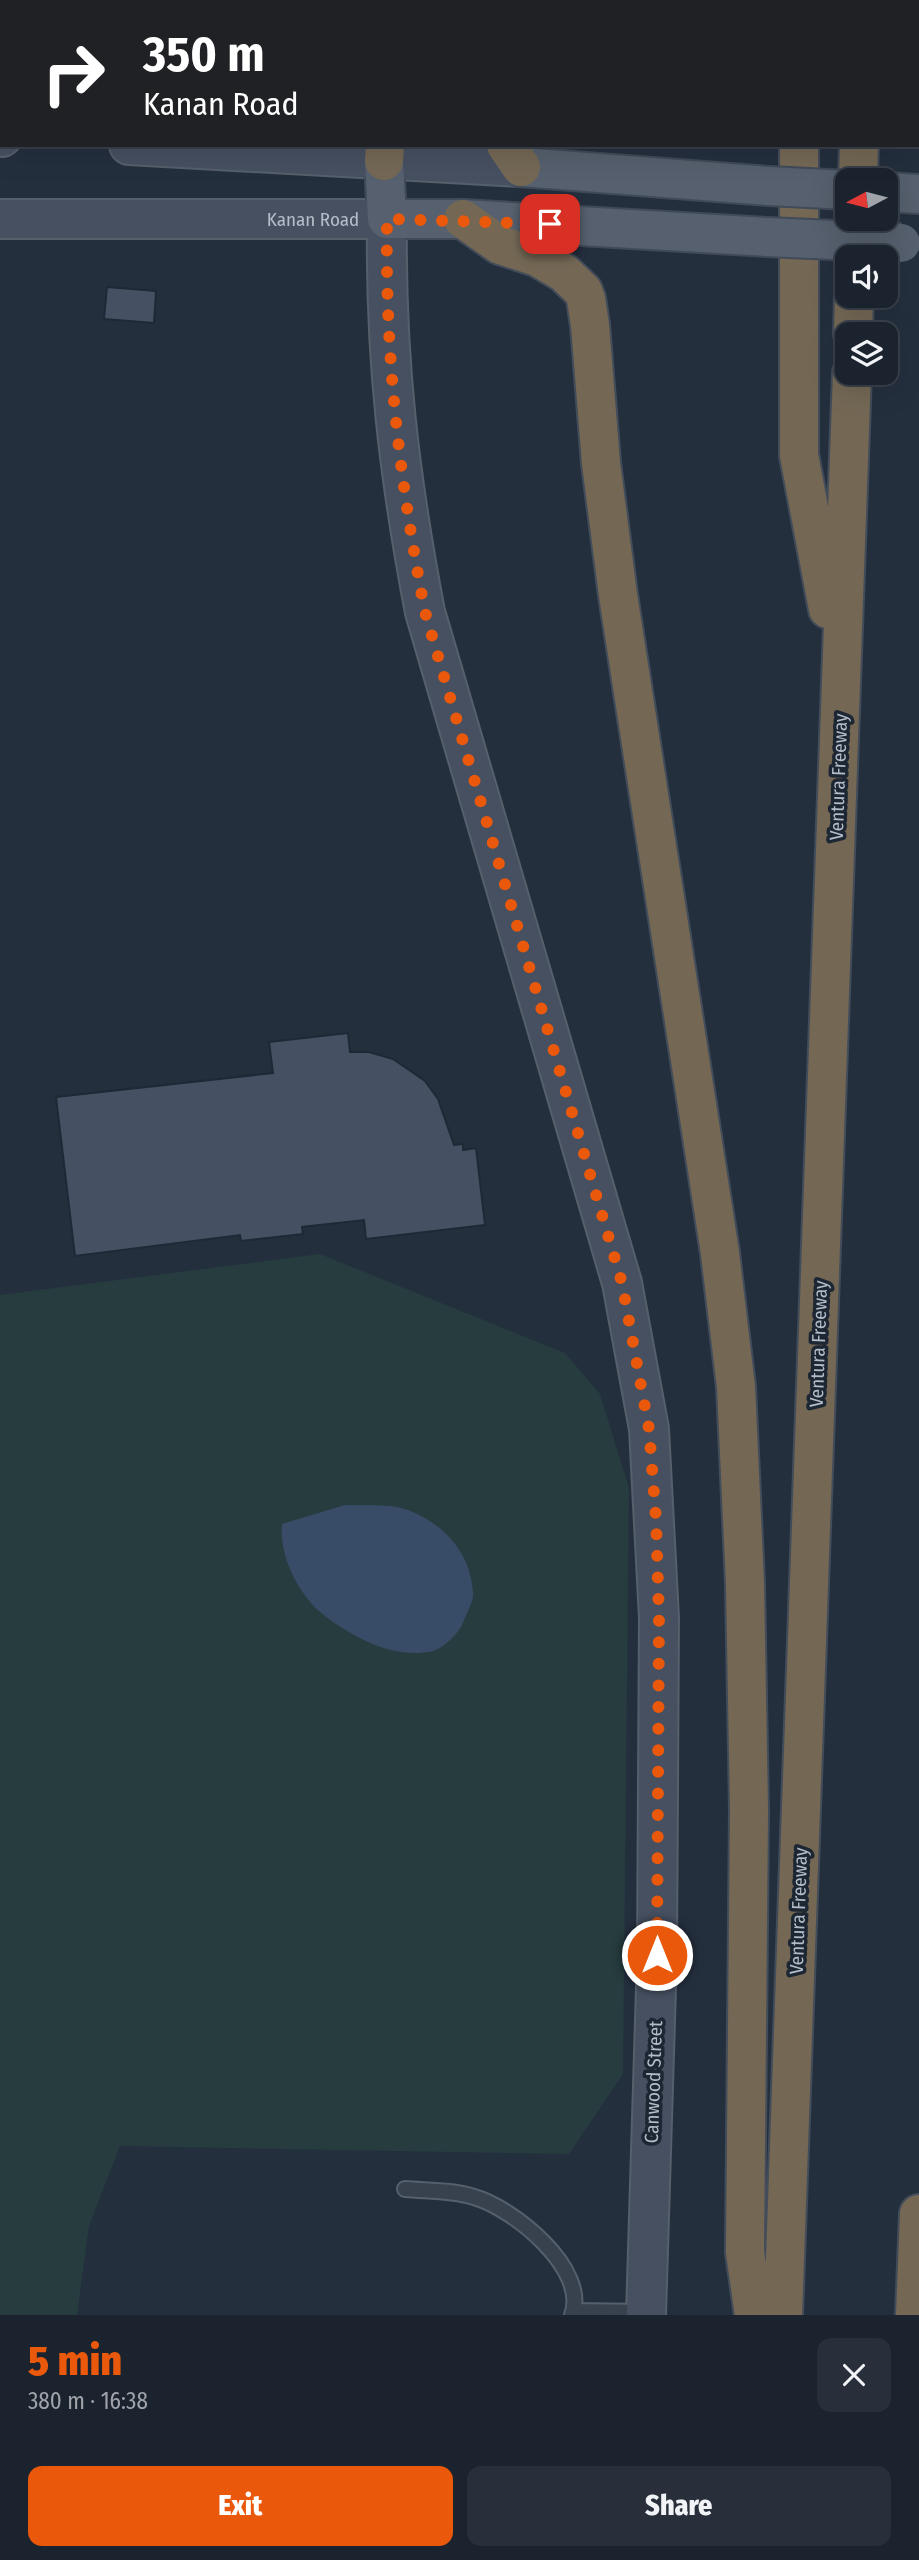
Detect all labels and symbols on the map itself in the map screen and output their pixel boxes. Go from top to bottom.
north arrow [835,168,898,231]
pin [520,194,580,254]
street label: Kanan Road [267,208,359,231]
street label: Ventura Freeway [825,713,852,841]
street label: Ventura Freeway [805,1280,832,1408]
street label: Ventura Freeway [785,1847,812,1975]
position arrow [620,1918,694,1992]
street label: Canwood Street [640,2020,667,2144]

